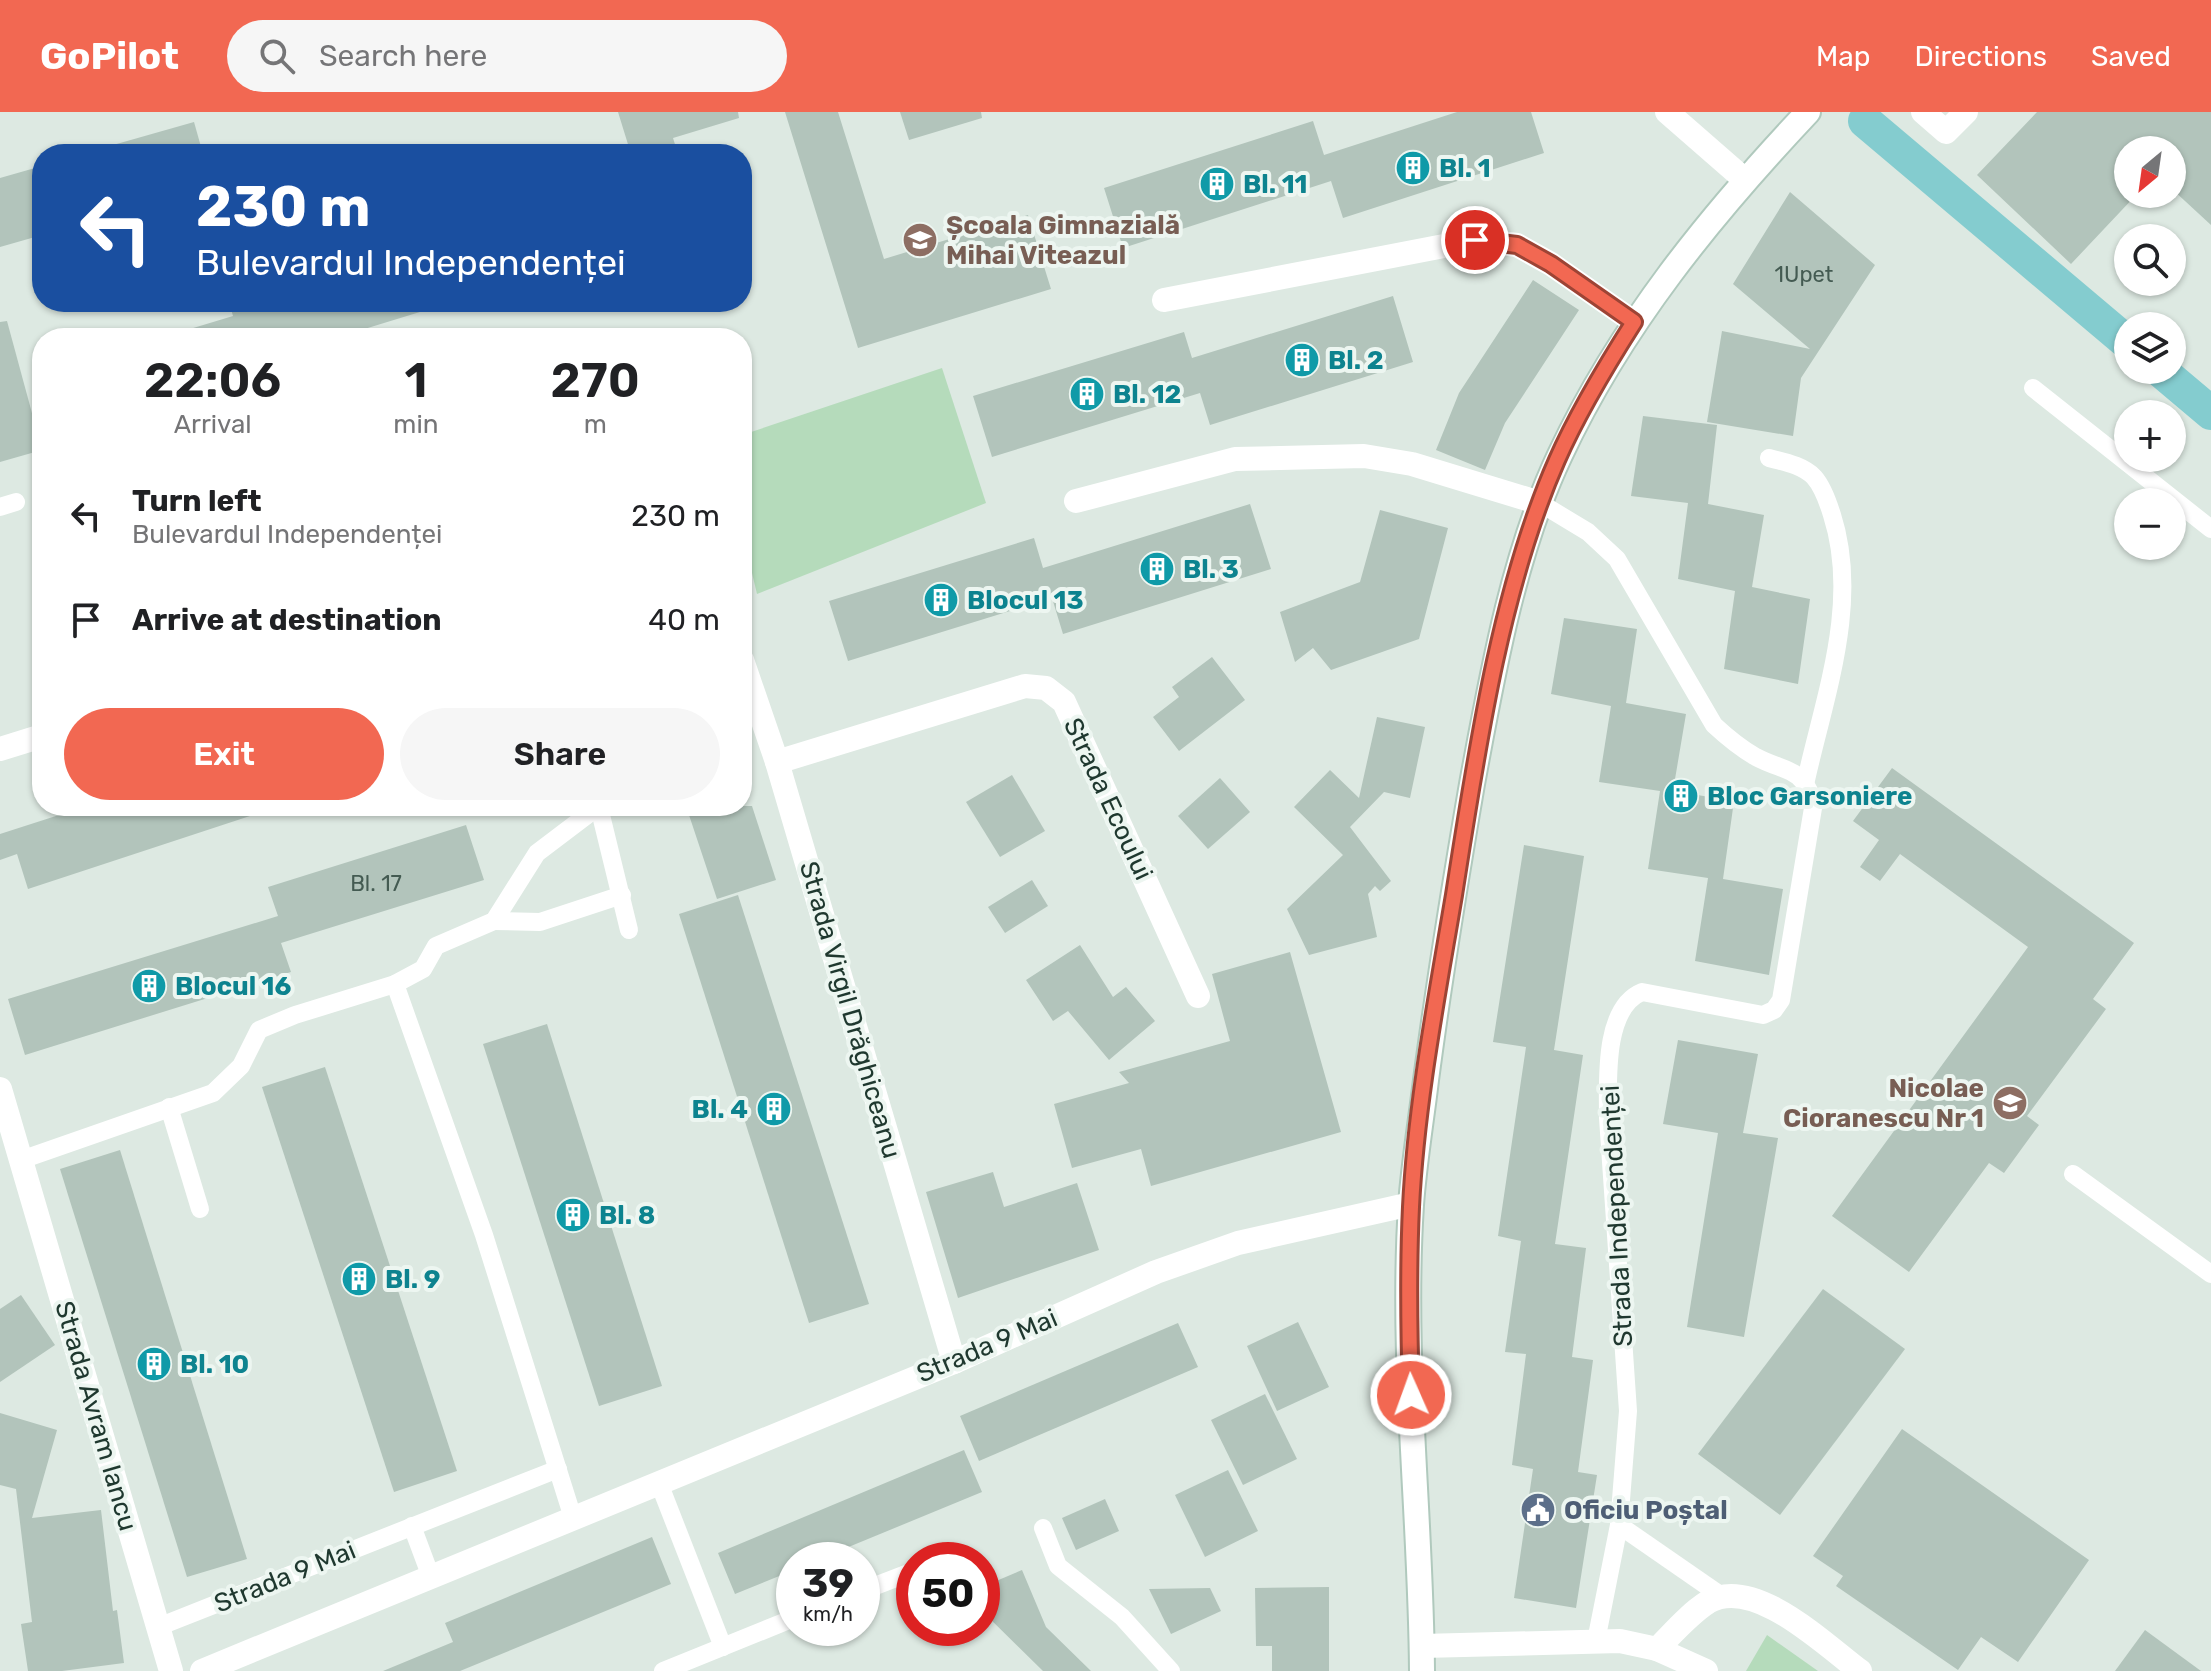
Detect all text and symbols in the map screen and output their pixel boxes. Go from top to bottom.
search box [227,20,787,92]
text: GoPilot [40,33,179,79]
icon: search [255,34,299,78]
text: Search here [319,38,487,74]
text: Map [1816,40,1870,73]
text: Directions [1914,40,2047,73]
text: Saved [2091,40,2171,73]
north arrow [2114,136,2186,208]
map controls [2114,136,2186,560]
building icon: Bl. 1 [1394,149,1432,187]
place label: Bl. 1 [1439,153,1491,184]
building icon: Bl. 11 [1198,165,1236,203]
place label: Bl. 11 [1243,169,1308,200]
text: 230 m [196,174,371,240]
icon: left [64,176,168,280]
pin [1441,206,1509,274]
place label: Școala Gimnazială Mihai Viteazul [946,210,1180,271]
icon: arrive [1453,218,1497,262]
school or university icon: Școala Gimnazială Mihai Viteazul [901,221,939,259]
button: search [2114,224,2186,296]
text: Bulevardul Independenței [196,241,626,284]
house number: 1Upet [1775,261,1834,288]
button: layers [2114,312,2186,384]
building icon: Bl. 2 [1283,341,1321,379]
place label: Bl. 2 [1328,345,1384,376]
text: 22:06 [144,352,281,409]
text: 1 [404,352,427,409]
text: 270 [551,352,640,409]
building icon: Bl. 12 [1068,375,1106,413]
place label: Bl. 12 [1113,379,1181,410]
button: + [2114,400,2186,472]
text: Arrival [174,409,252,440]
text: min [393,409,439,440]
text: m [584,409,607,440]
text: Turn left [132,483,262,519]
button: − [2114,488,2186,560]
icon: left [64,494,108,538]
text: 230 m [631,498,720,534]
text: Bulevardul Independenței [132,519,442,550]
building icon: Bl. 3 [1138,550,1176,588]
place label: Bl. 3 [1183,554,1239,585]
building icon: Blocul 13 [922,581,960,619]
place label: Blocul 13 [967,585,1084,616]
icon: arrive [64,598,108,642]
text: Arrive at destination [132,602,442,638]
text: 40 m [648,602,720,638]
button: Exit [64,708,384,800]
button: Share [400,708,720,800]
street label: Strada Ecoului [1057,713,1159,885]
building icon: Bloc Garsoniere [1662,777,1700,815]
place label: Bloc Garsoniere [1707,781,1912,812]
street label: Strada Virgil Drăghiceanu [793,858,907,1162]
house number: Bl. 17 [350,870,402,897]
building icon: Blocul 16 [130,967,168,1005]
place label: Blocul 16 [175,971,292,1002]
place label: Nicolae Cioranescu Nr 1 [1783,1073,1984,1134]
street label: Strada Independenței [1595,1084,1639,1348]
school or university icon: Nicolae Cioranescu Nr 1 [1991,1084,2029,1122]
building icon: Bl. 4 [755,1090,793,1128]
place label: Bl. 4 [692,1094,748,1125]
building icon: Bl. 8 [554,1196,592,1234]
place label: Bl. 8 [599,1200,655,1231]
building icon: Bl. 9 [340,1260,378,1298]
place label: Bl. 9 [385,1264,440,1295]
street label: Strada Avram Iancu [48,1298,144,1534]
street label: Strada 9 Mai [912,1302,1062,1390]
building icon: Bl. 10 [135,1345,173,1383]
place label: Bl. 10 [180,1349,249,1380]
position arrow [1369,1353,1453,1437]
public building icon: Oficiu Poștal [1519,1491,1557,1529]
place label: Oficiu Poștal [1564,1495,1728,1526]
street label: Strada 9 Mai [210,1535,360,1619]
speed limit sign: 50 [896,1542,1000,1646]
text: 39 [802,1560,854,1607]
text: km/h [803,1602,853,1626]

